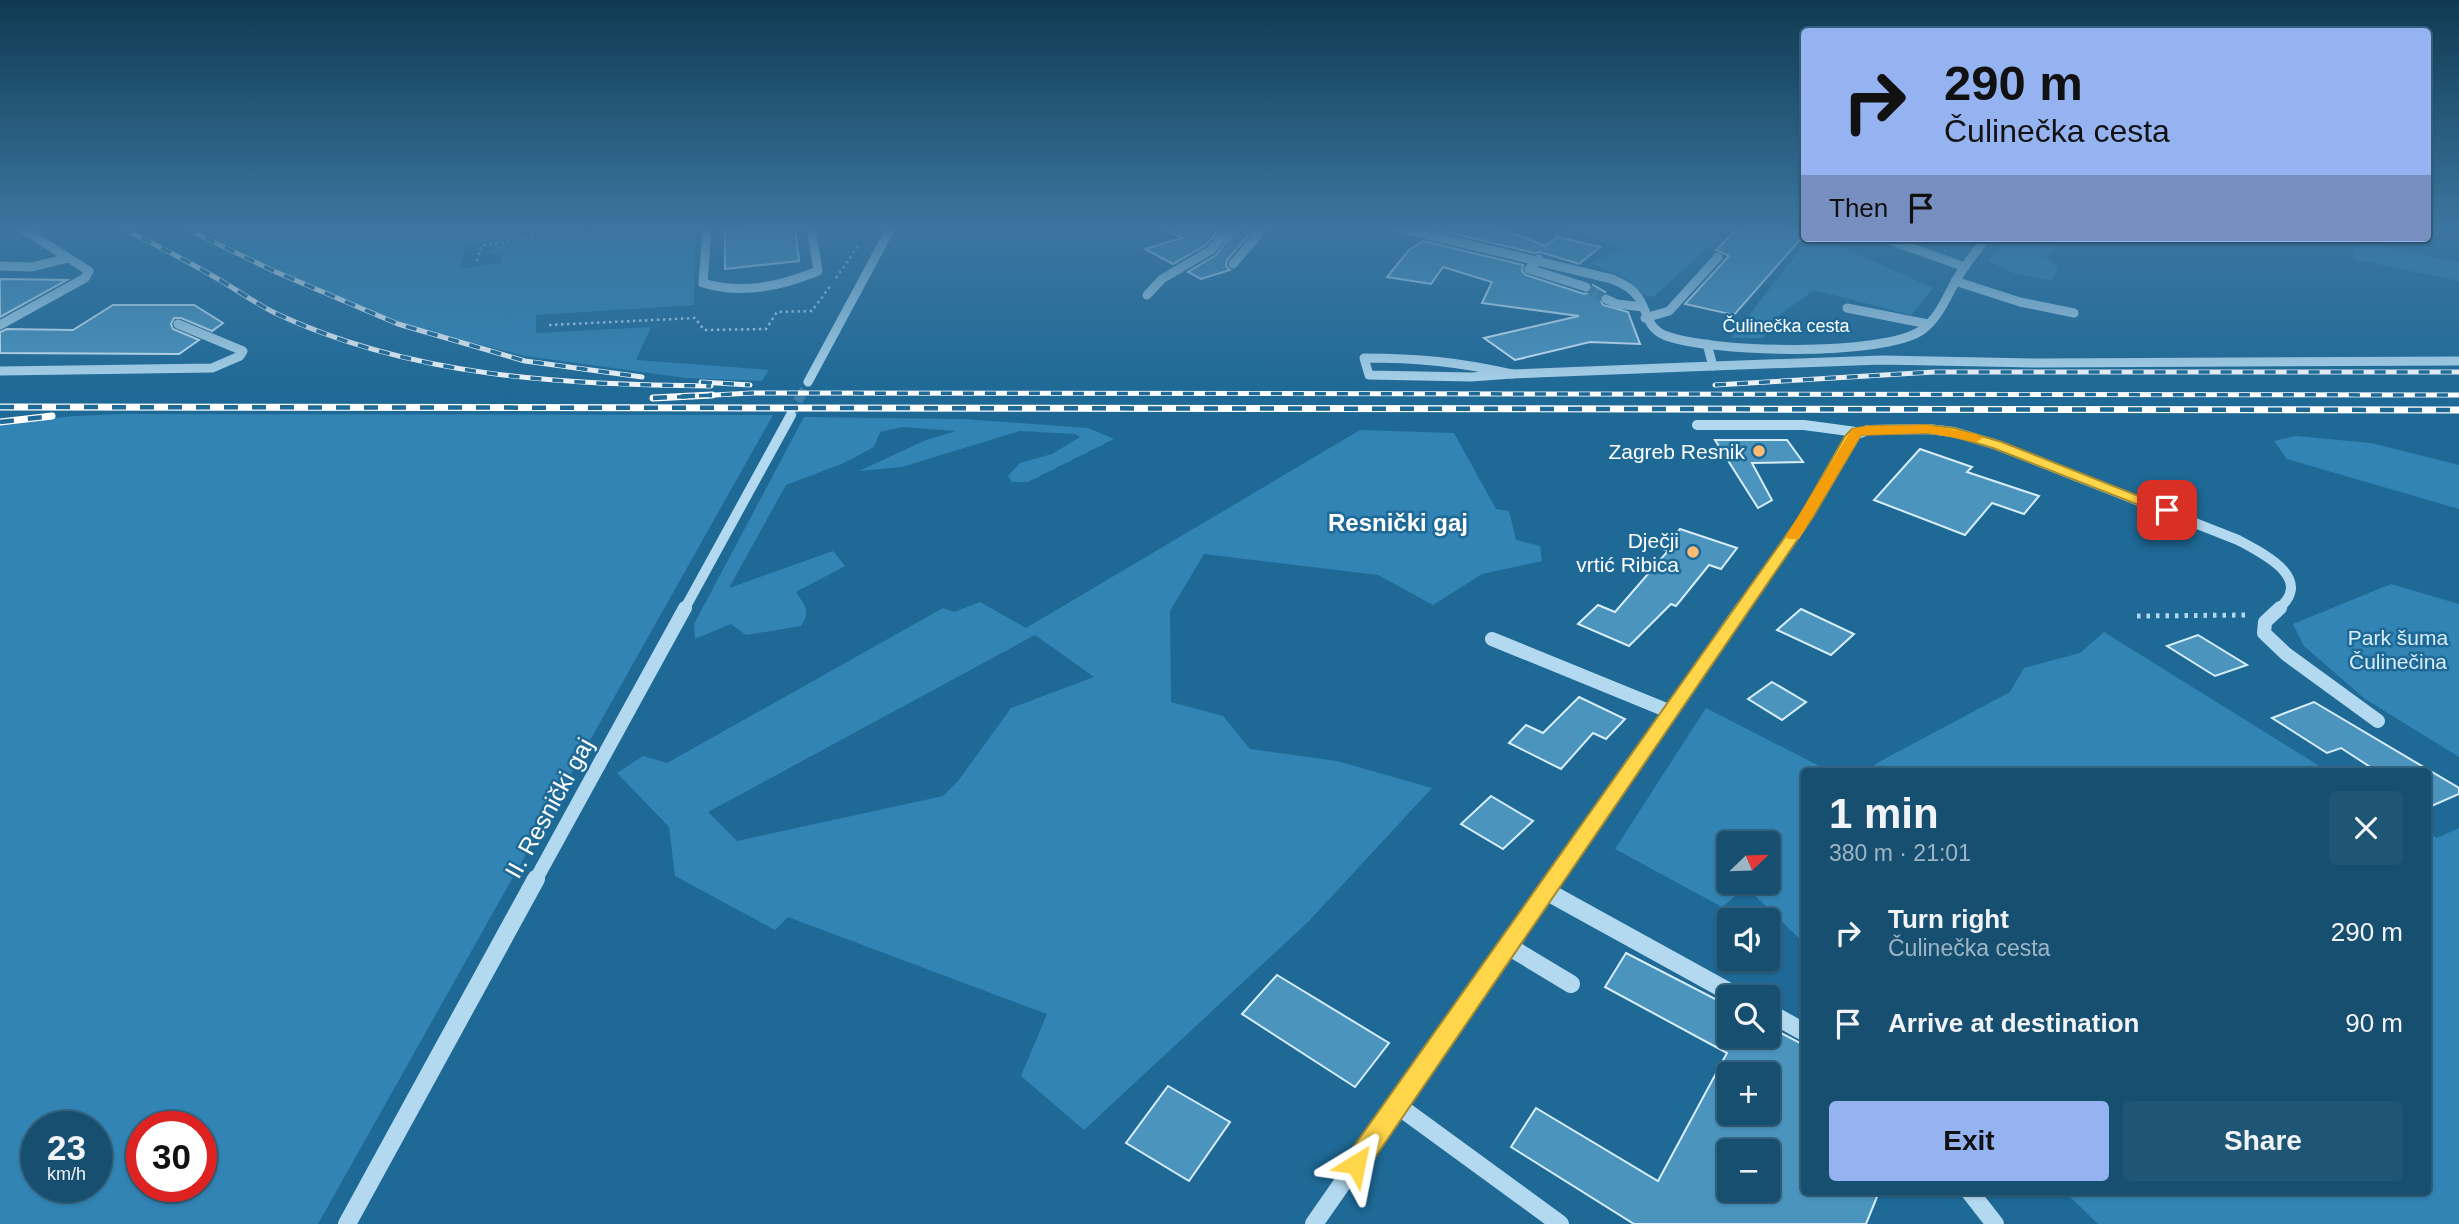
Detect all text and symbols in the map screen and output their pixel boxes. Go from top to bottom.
icon: right [1829,56,1920,147]
text: 290 m [1944,56,2083,110]
text: Čulinečka cesta [1944,113,2170,149]
icon: arrive [1902,189,1940,227]
text: Then [1829,193,1888,223]
street label: Čulinečka cesta [1722,315,1851,336]
place label: Zagreb Resnik [1608,440,1745,463]
marker: Zagreb Resnik [1751,443,1767,459]
pin [2137,480,2197,540]
icon: arrive [2148,491,2186,529]
district label: Resnički gaj [1328,509,1468,536]
place label: Dječji vrtić Ribica [1576,529,1679,576]
marker: Dječji vrtić Ribica [1685,544,1701,560]
park label: Park šuma Čulinečina [2348,626,2448,673]
street label: II. Resnički gaj [499,733,599,883]
text: 1 min [1829,790,1939,837]
button: close [2329,791,2403,865]
north arrow [1717,831,1780,894]
map controls [1717,831,1780,1202]
text: 380 m · 21:01 [1829,840,1971,866]
text: Turn right [1888,904,2009,934]
button: sound [1717,908,1780,971]
icon: right [1829,914,1867,952]
text: 290 m [2331,917,2403,947]
text: Čulinečka cesta [1888,935,2050,961]
button: search [1717,985,1780,1048]
icon: arrive [1829,1005,1867,1043]
text: Arrive at destination [1888,1008,2139,1038]
text: 90 m [2345,1008,2403,1038]
button: + [1717,1062,1780,1125]
button: Exit [1829,1101,2109,1181]
button: Share [2123,1101,2403,1181]
speed limit sign: 30 [126,1111,217,1202]
position arrow [1319,1127,1393,1201]
text: 23 [47,1128,86,1167]
button: − [1717,1139,1780,1202]
text: km/h [47,1164,86,1184]

